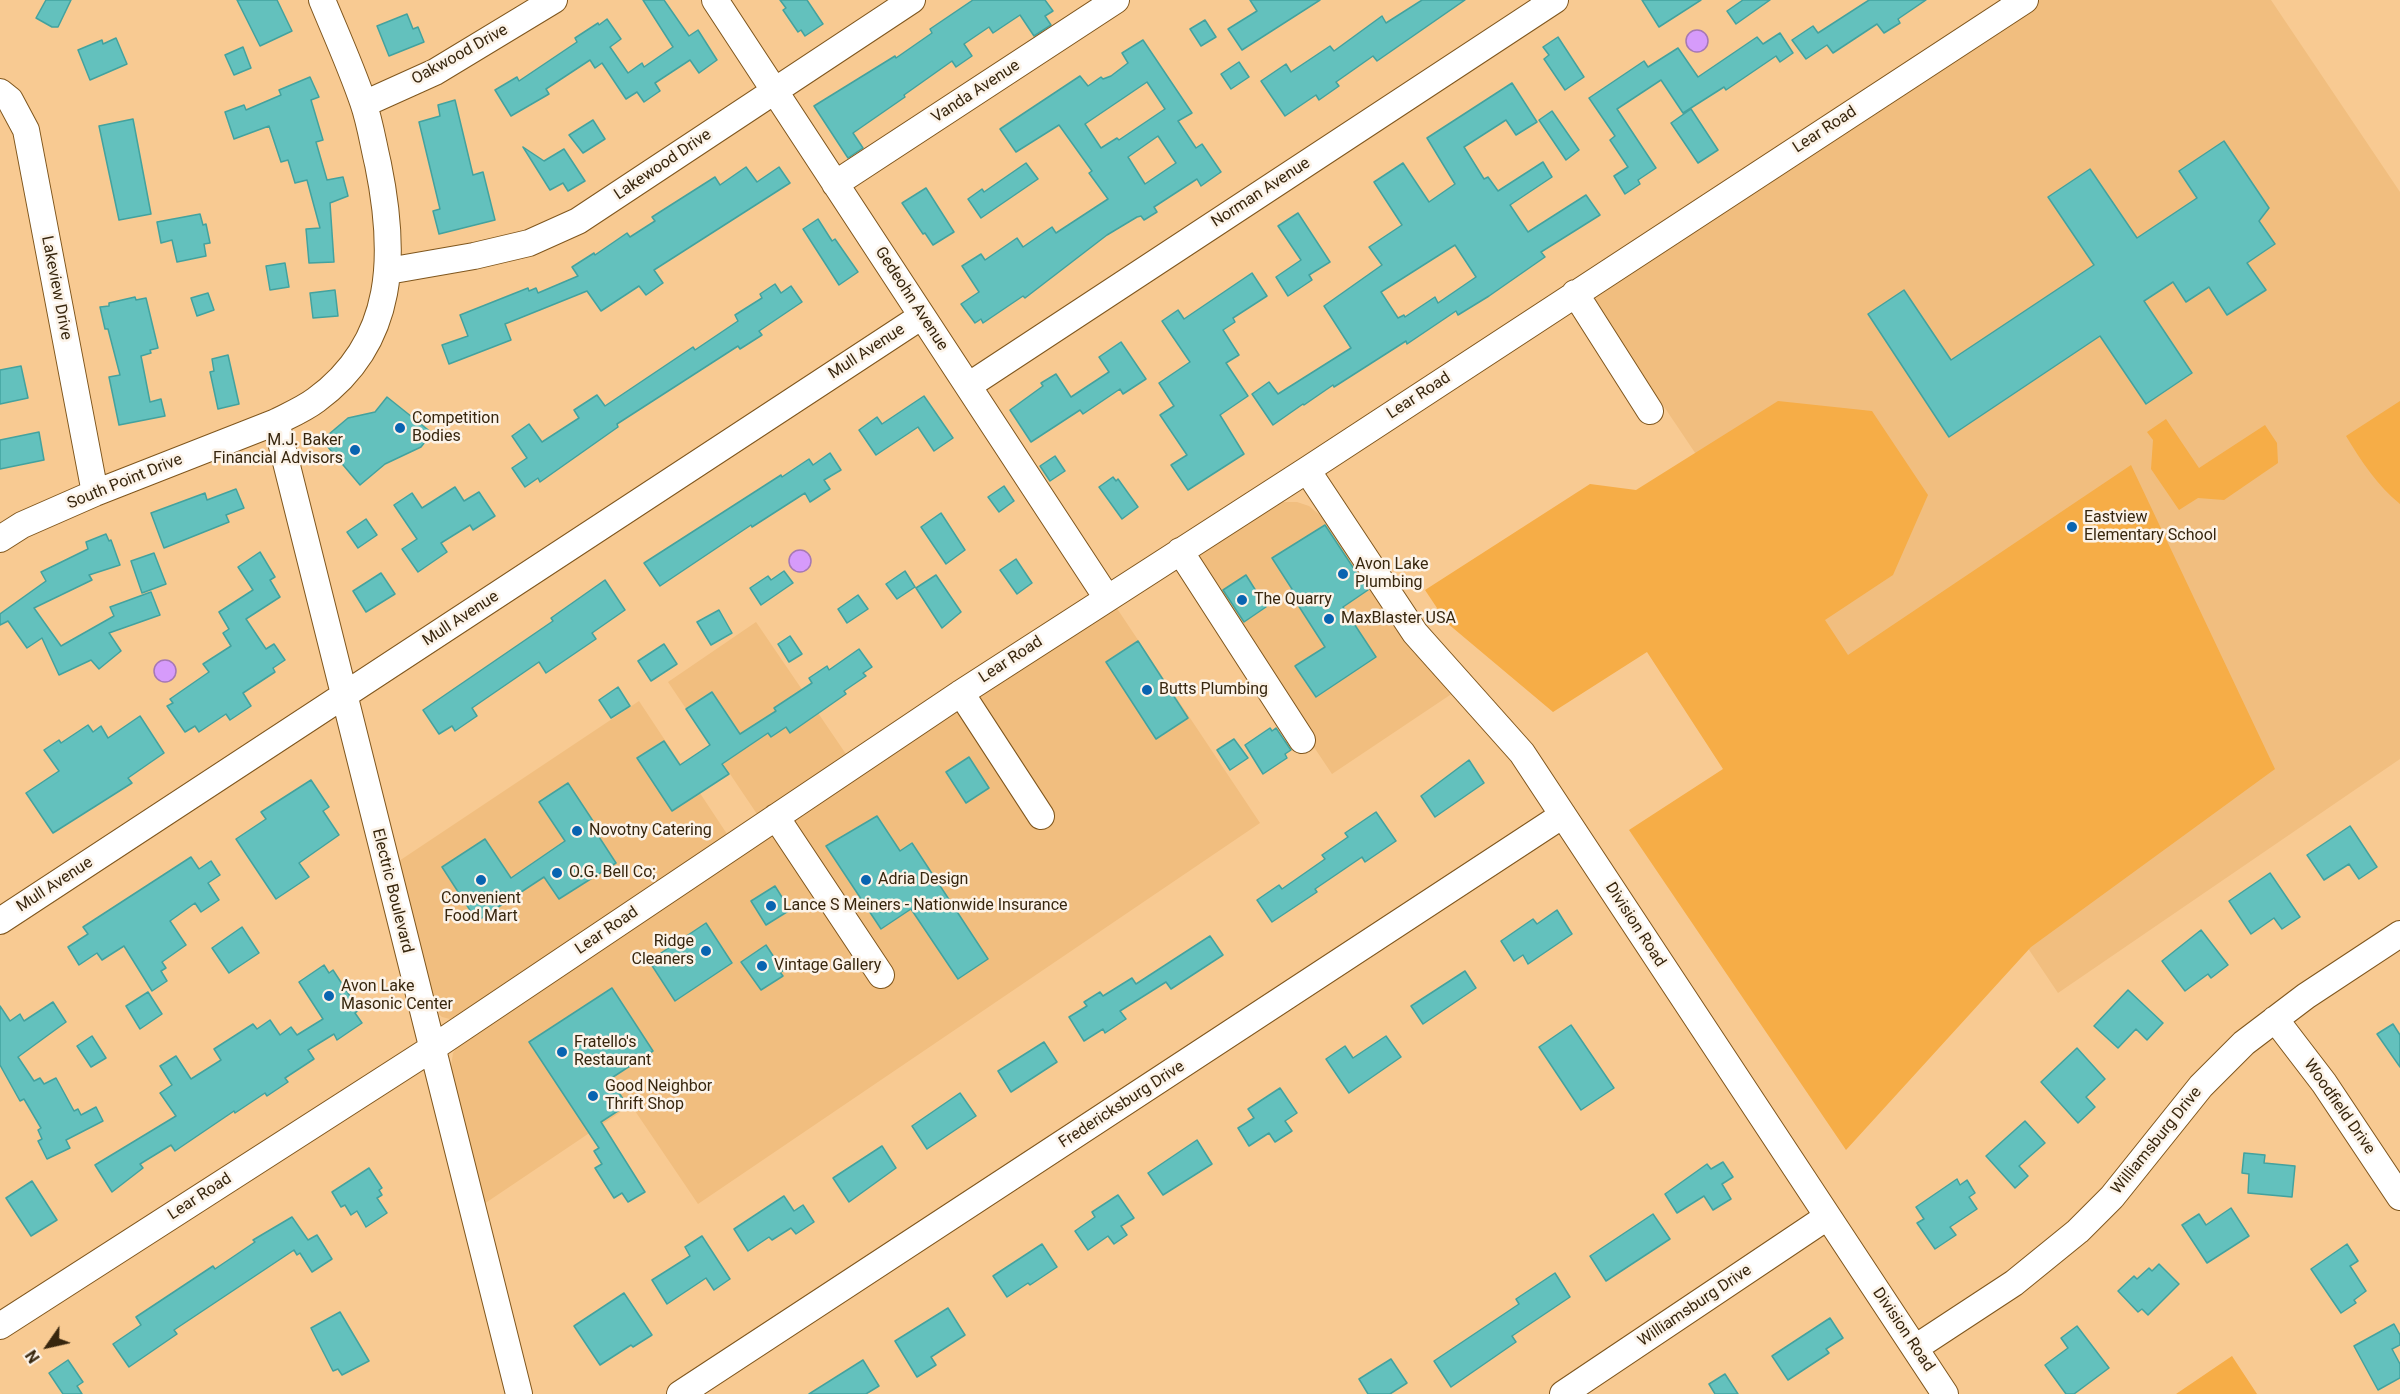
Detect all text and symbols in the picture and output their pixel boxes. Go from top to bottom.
street label: Oakwood Drive [409,21,511,89]
street label: Vanda Avenue [928,56,1024,128]
street label: Lear Road [1790,102,1860,158]
street label: Lakewood Drive [611,125,715,205]
street label: Norman Avenue [1208,154,1314,232]
street label: Lakeview Drive [36,234,76,342]
street label: Gedeohn Avenue [870,243,952,355]
street label: Mull Avenue [825,320,909,384]
street label: Lear Road [1384,368,1454,424]
place label: Competition Bodies [412,409,499,447]
marker: Competition Bodies [393,421,407,435]
place label: M.J. Baker Financial Advisors [213,431,343,469]
marker: M.J. Baker Financial Advisors [348,443,362,457]
street label: South Point Drive [65,450,185,514]
place label: Eastview Elementary School [2084,508,2217,546]
marker: Eastview Elementary School [2065,520,2079,534]
place label: Avon Lake Plumbing [1355,555,1428,593]
marker: Avon Lake Plumbing [1336,567,1350,581]
street label: Mull Avenue [419,587,503,651]
place label: The Quarry [1254,590,1332,610]
marker: The Quarry [1235,593,1249,607]
place label: MaxBlaster USA [1341,609,1456,629]
marker: MaxBlaster USA [1322,612,1336,626]
street label: Lear Road [976,632,1046,688]
place label: Butts Plumbing [1159,680,1268,700]
marker: Butts Plumbing [1140,683,1154,697]
place label: Novotny Catering [589,821,712,841]
marker: Novotny Catering [570,824,584,838]
street label: Electric Boulevard [367,827,417,955]
street label: Mull Avenue [13,853,97,917]
place label: O.G. Bell Co; [569,863,656,883]
marker: O.G. Bell Co; [550,866,564,880]
place label: Adria Design [878,870,968,890]
marker: Convenient Food Mart [474,873,488,887]
marker: Adria Design [859,873,873,887]
street label: Division Road [1601,879,1669,971]
place label: Convenient Food Mart [441,889,521,927]
place label: Lance S Meiners - Nationwide Insurance [783,896,1068,916]
marker: Lance S Meiners - Nationwide Insurance [764,899,778,913]
street label: Lear Road [572,903,642,959]
place label: Ridge Cleaners [632,932,694,970]
marker: Ridge Cleaners [699,944,713,958]
place label: Vintage Gallery [774,956,881,976]
marker: Vintage Gallery [755,959,769,973]
place label: Avon Lake Masonic Center [341,977,453,1015]
marker: Avon Lake Masonic Center [322,989,336,1003]
place label: Fratello's Restaurant [574,1033,651,1071]
marker: Fratello's Restaurant [555,1045,569,1059]
street label: Woodfield Drive [2299,1056,2379,1158]
street label: Fredericksburg Drive [1056,1057,1188,1153]
place label: Good Neighbor Thrift Shop [605,1077,712,1115]
street label: Williamsburg Drive [2108,1083,2206,1199]
marker: Good Neighbor Thrift Shop [586,1089,600,1103]
street label: Lear Road [165,1169,235,1225]
street label: Williamsburg Drive [1635,1261,1755,1351]
street label: Division Road [1868,1284,1938,1376]
north arrow [18,1316,78,1376]
text: N [22,1346,44,1366]

